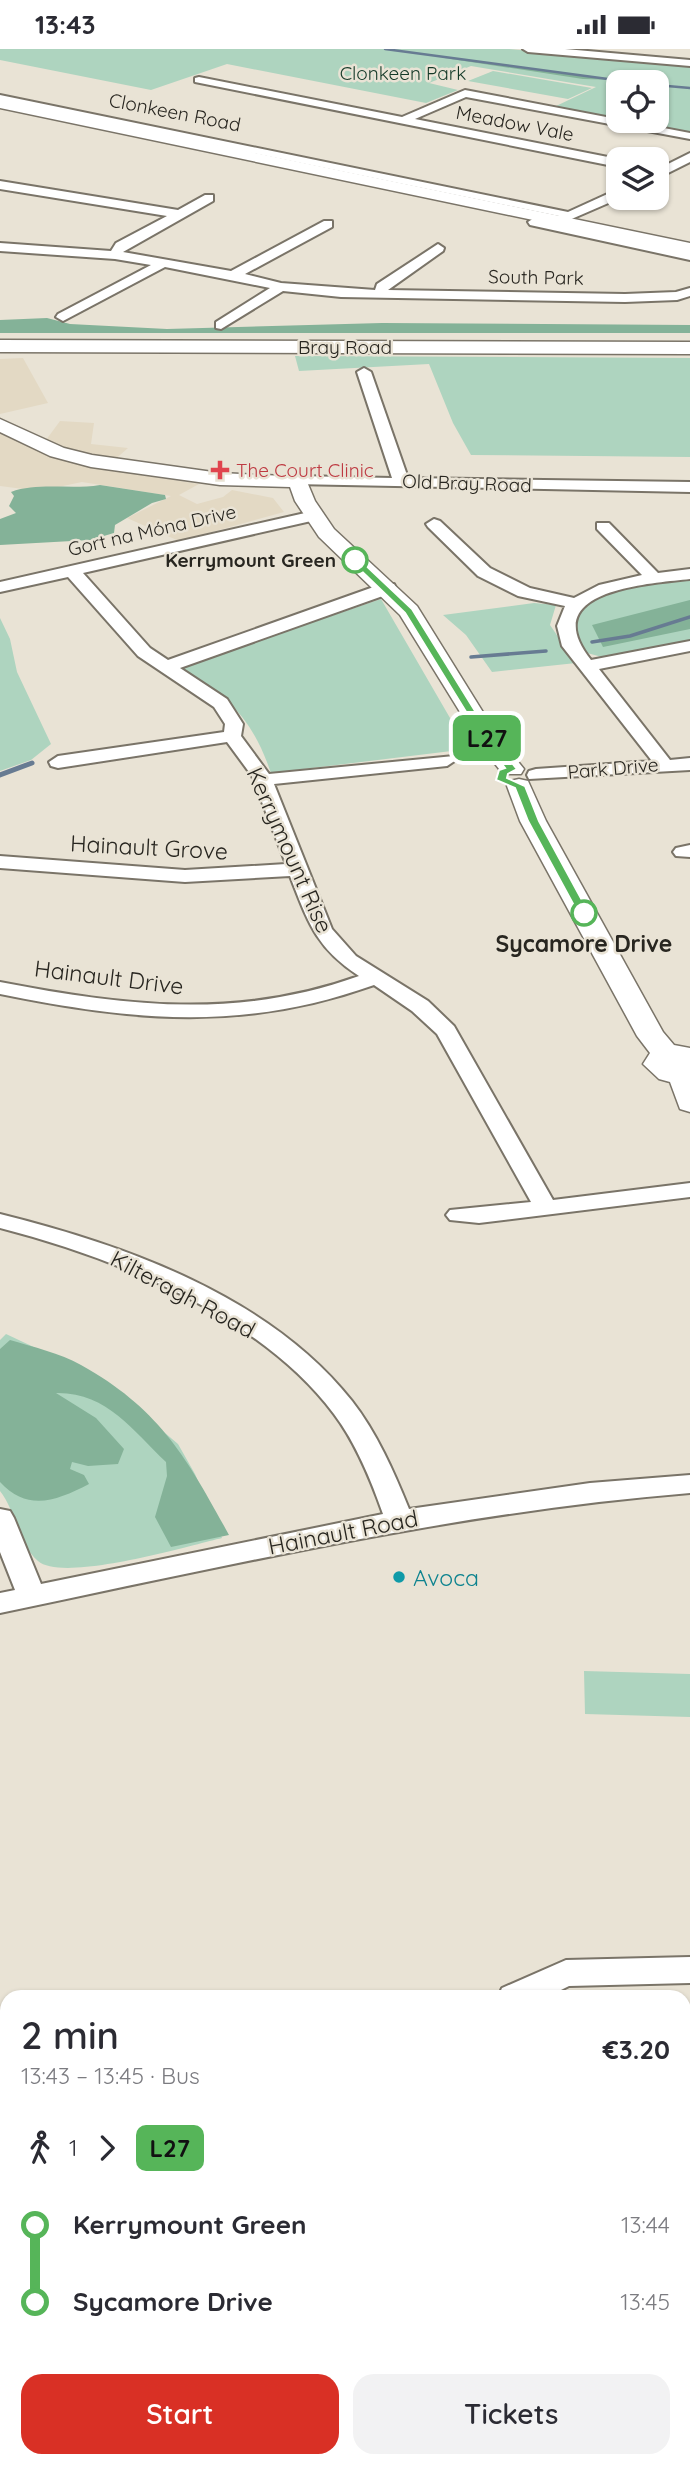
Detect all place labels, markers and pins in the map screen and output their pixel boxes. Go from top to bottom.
place label: The Court Clinic [236,458,374,482]
marker: The Court Clinic [210,460,230,480]
marker: Kerrymount Green [342,547,368,573]
place label: Kerrymount Green [165,548,336,572]
marker: Sycamore Drive [571,900,597,926]
place label: Sycamore Drive [496,929,672,958]
place label: Avoca [413,1563,479,1592]
marker: Avoca [391,1569,407,1585]

